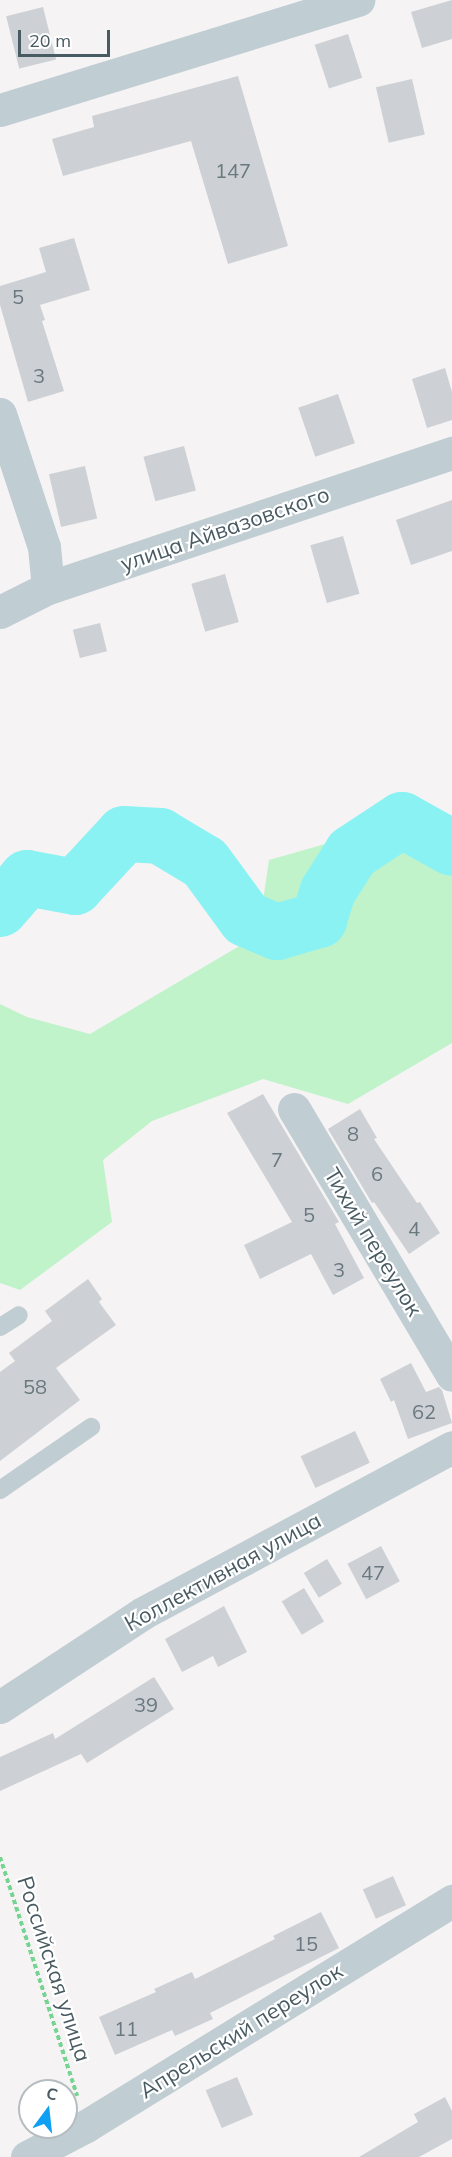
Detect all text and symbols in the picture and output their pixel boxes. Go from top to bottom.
scale bar [21,18,112,56]
text: 20 m [29,29,71,52]
house number: 147 [215,158,251,182]
house number: 5 [12,284,24,308]
house number: 3 [33,363,45,387]
street label: улица Айвазовского [117,481,333,577]
house number: 8 [347,1121,359,1145]
house number: 7 [271,1147,283,1171]
house number: 6 [371,1161,383,1185]
street label: Тихий переулок [318,1163,428,1321]
house number: 5 [303,1202,315,1226]
house number: 4 [408,1216,420,1240]
house number: 3 [333,1257,345,1281]
house number: 58 [23,1374,47,1398]
house number: 62 [412,1399,436,1423]
street label: Коллективная улица [120,1507,326,1637]
house number: 47 [361,1560,385,1584]
house number: 39 [134,1692,158,1716]
street label: Российская улица [12,1873,96,2065]
house number: 15 [294,1931,318,1955]
street label: Апрельский переулок [135,1958,347,2104]
house number: 11 [114,2016,138,2040]
north arrow [18,2079,78,2139]
text: С [44,2082,60,2105]

